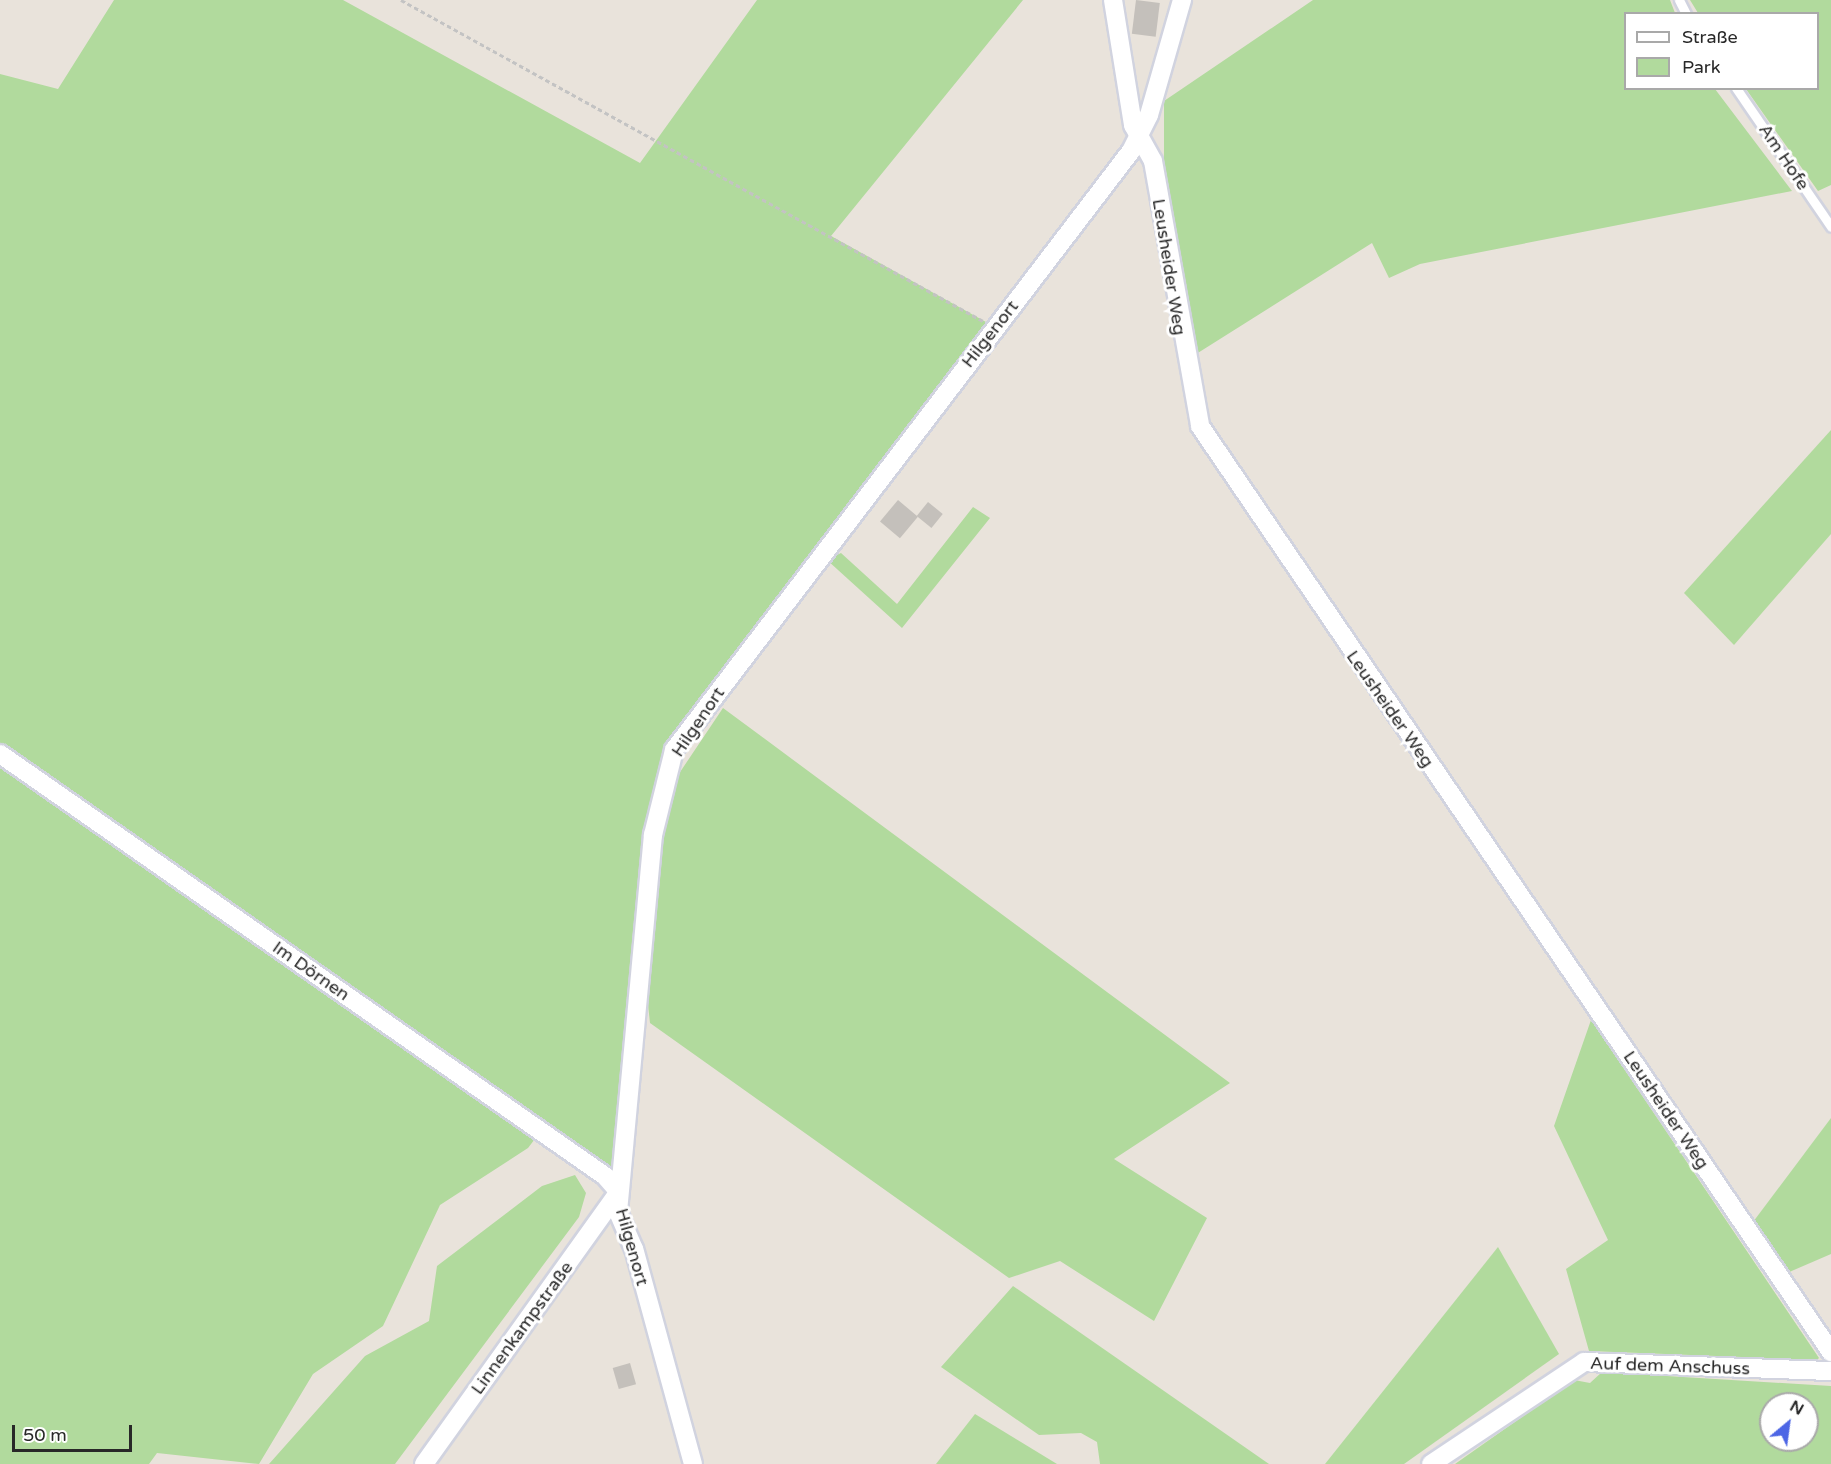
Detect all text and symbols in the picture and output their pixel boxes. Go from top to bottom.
legend [1624,12,1819,90]
text: Straße [1682,26,1738,48]
text: Park [1682,56,1720,78]
street label: Am Hofe [1754,120,1814,194]
street label: Leusheider Weg [1148,197,1190,337]
street label: Hilgenort [957,296,1023,372]
street label: Leusheider Weg [1342,646,1438,772]
street label: Hilgenort [667,683,729,761]
street label: Im Dörnen [268,937,354,1005]
street label: Leusheider Weg [1619,1047,1713,1173]
street label: Hilgenort [611,1206,653,1288]
street label: Linnenkampstraße [466,1257,578,1399]
street label: Auf dem Anschuss [1590,1352,1750,1380]
north arrow [1759,1392,1819,1452]
text: N [1786,1396,1807,1420]
scale bar [15,1413,135,1451]
text: 50 m [23,1424,67,1446]

